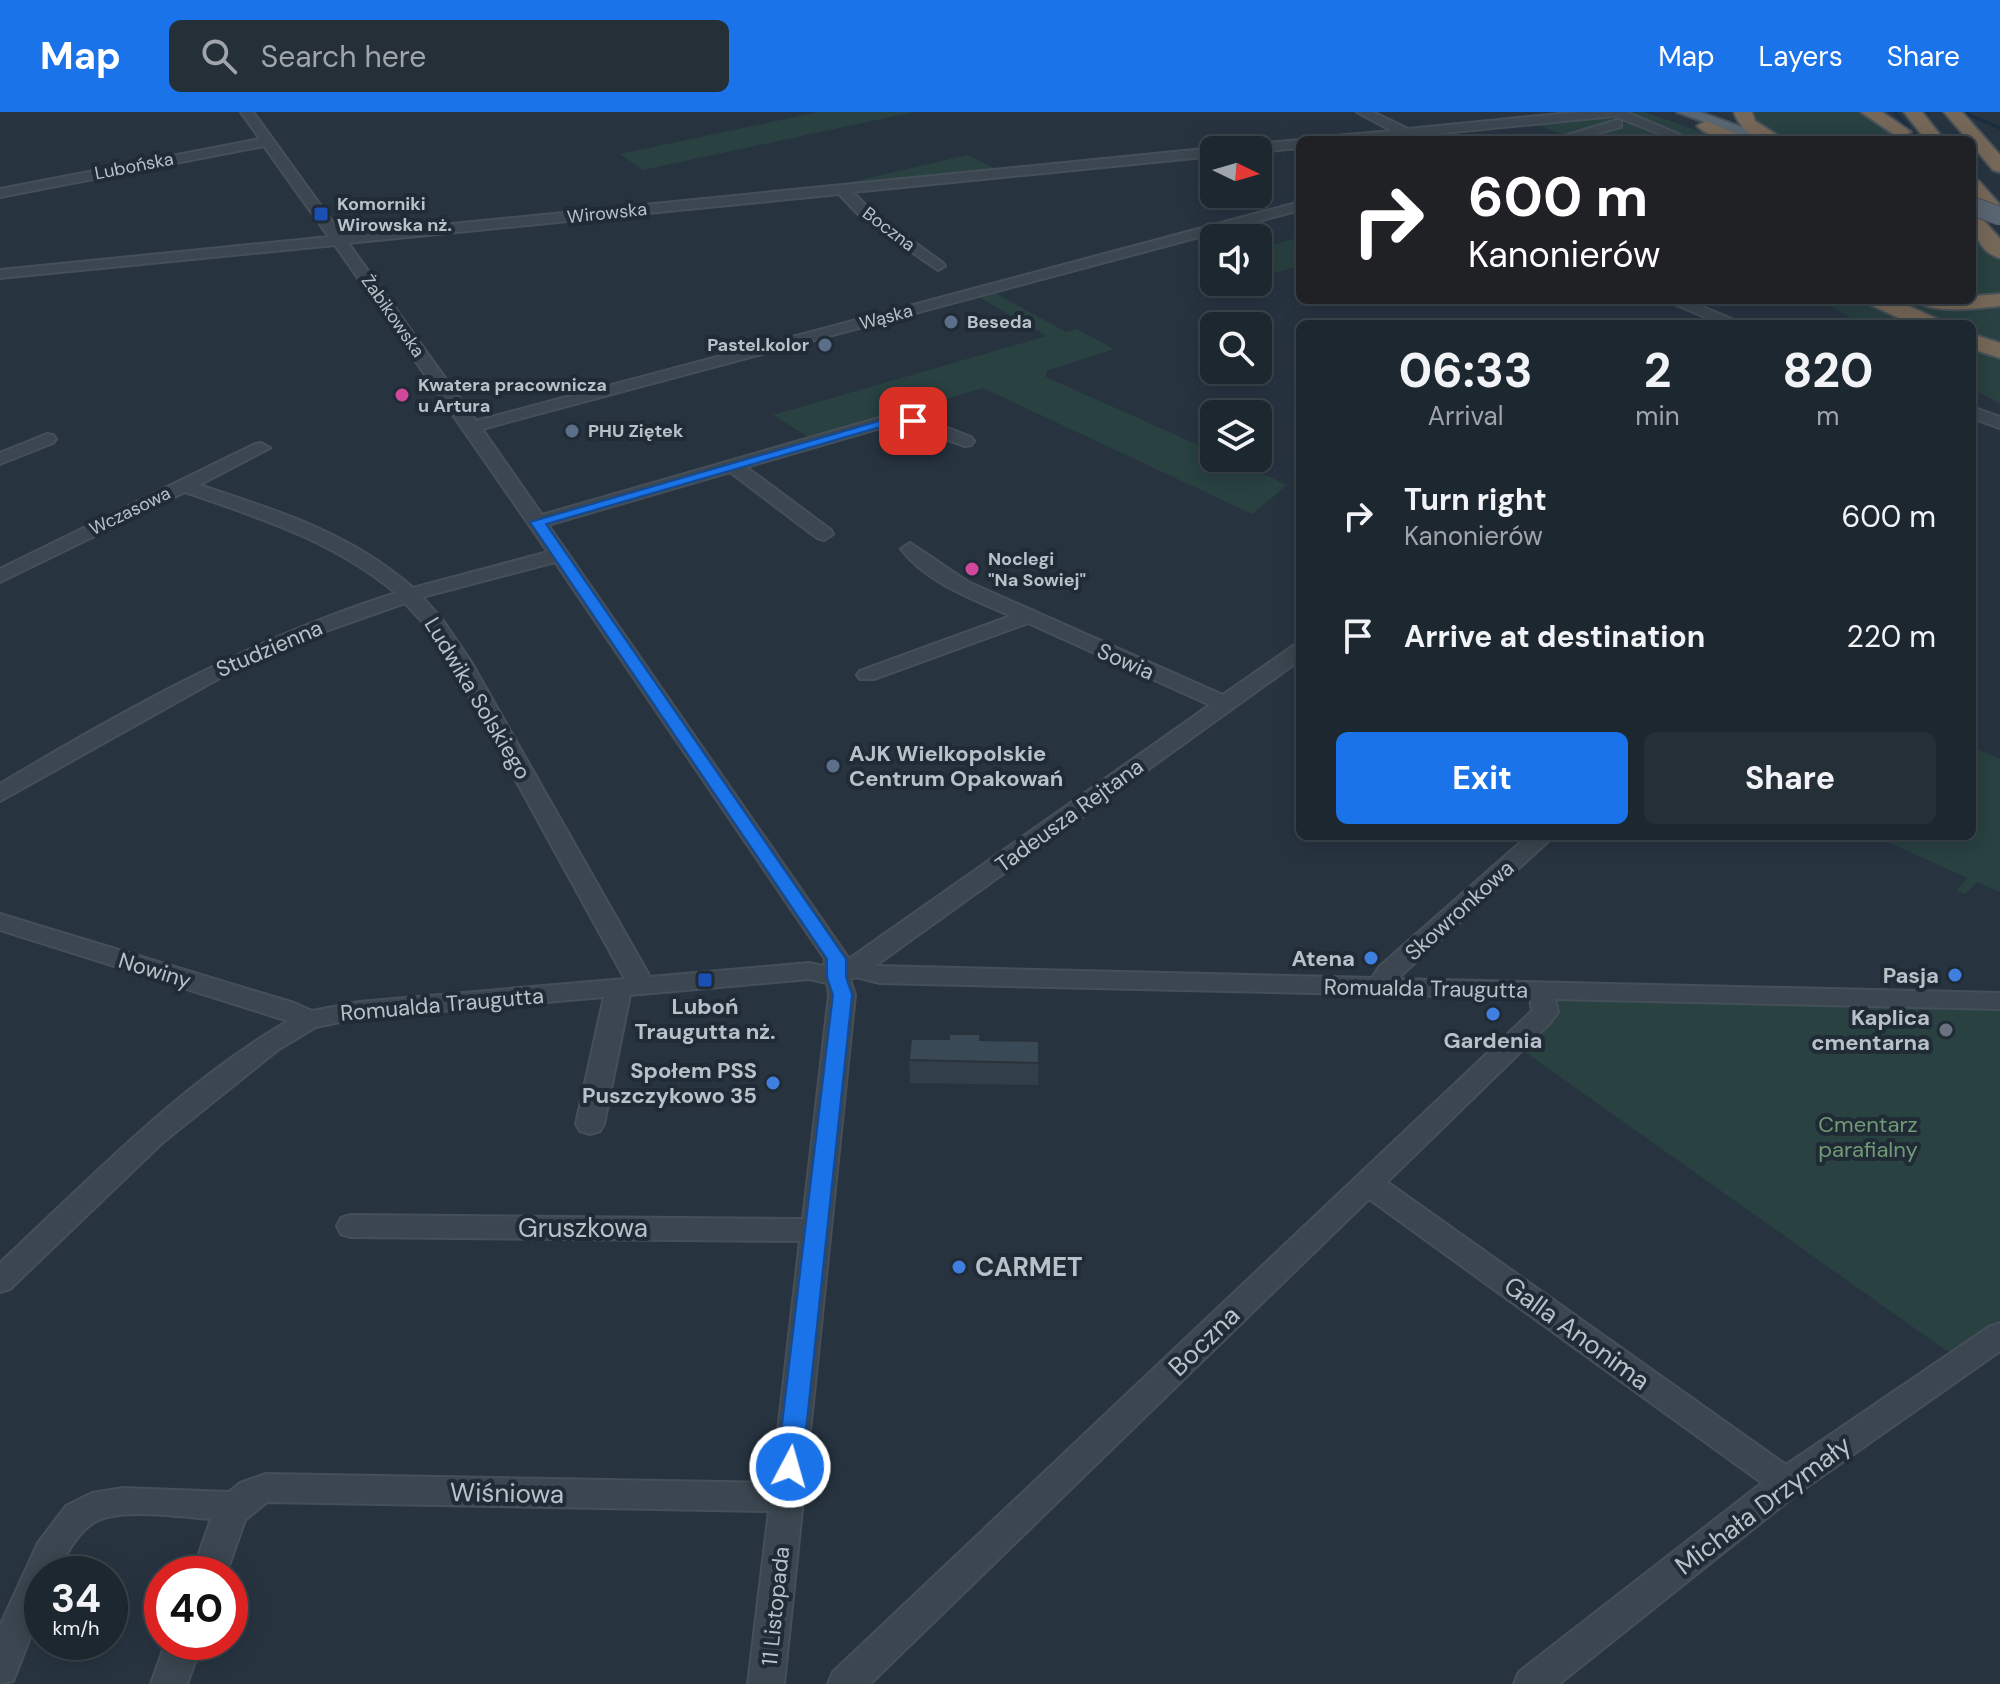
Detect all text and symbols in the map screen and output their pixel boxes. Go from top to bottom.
search box [169,20,729,92]
text: Map [40,31,121,81]
icon: search [197,34,241,78]
text: Search here [261,37,426,76]
text: Map [1658,38,1715,75]
text: Layers [1759,38,1843,75]
text: Share [1887,38,1960,75]
north arrow [1200,136,1272,208]
map controls [1200,136,1272,472]
street label: Lubońska [92,147,176,185]
text: 600 m [1468,160,1648,233]
icon: right [1336,168,1440,272]
place label: Komorniki Wirowska nż. [337,192,452,237]
street label: Wirowska [566,197,648,229]
street label: Boczna [858,201,920,257]
marker: Komorniki Wirowska nż. [312,205,330,223]
button: sound [1200,224,1272,296]
text: Kanonierów [1468,231,1660,278]
street label: Żabikowska [356,270,430,362]
street label: Wąska [857,298,915,336]
place label: Beseda [967,310,1032,334]
button: search [1200,312,1272,384]
marker: Beseda [942,313,960,331]
place label: Pastel.kolor [707,333,809,357]
marker: Pastel.kolor [816,336,834,354]
text: 06:33 [1399,339,1533,402]
text: 2 [1644,339,1671,402]
text: 820 [1782,339,1874,402]
place label: Kwatera pracownicza u Artura [418,373,607,418]
marker: Kwatera pracownicza u Artura [393,386,411,404]
pin [879,387,947,455]
icon: arrive [891,399,935,443]
text: Arrival [1428,399,1504,433]
text: min [1635,399,1680,433]
text: m [1816,399,1839,433]
button: layers [1200,400,1272,472]
place label: PHU Ziętek [588,419,684,443]
marker: PHU Ziętek [563,422,581,440]
text: Turn right [1404,480,1547,519]
street label: Wczasowa [85,481,175,541]
icon: right [1336,494,1380,538]
text: 600 m [1841,497,1936,536]
text: Kanonierów [1404,519,1543,553]
place label: Noclegi "Na Sowiej" [988,547,1086,592]
marker: Noclegi "Na Sowiej" [963,560,981,578]
street label: Ludwika Solskiego [418,612,537,785]
street label: Studzienna [212,613,327,684]
icon: arrive [1336,614,1380,658]
text: Arrive at destination [1404,617,1705,656]
text: 220 m [1847,617,1936,656]
street label: Sowia [1093,636,1159,687]
button: Exit [1336,732,1628,824]
button: Share [1644,732,1936,824]
place label: AJK Wielkopolskie Centrum Opakowań [849,739,1063,793]
street label: Tadeusza Rejtana [990,752,1149,879]
marker: AJK Wielkopolskie Centrum Opakowań [824,757,842,775]
street label: Skowronkowa [1399,854,1520,967]
place label: Atena [1292,944,1355,973]
street label: Nowiny [115,946,195,995]
marker: Atena [1362,949,1380,967]
place label: Pasja [1883,961,1939,990]
marker: Pasja [1946,966,1964,984]
marker: Luboń Traugutta nż. [696,971,714,989]
street label: Romualda Traugutta [1324,972,1528,1005]
street label: Romualda Traugutta [339,981,545,1028]
place label: Luboń Traugutta nż. [634,992,776,1046]
place label: Kaplica cmentarna [1811,1003,1930,1057]
marker: Gardenia [1484,1005,1502,1023]
marker: Kaplica cmentarna [1937,1021,1955,1039]
place label: Gardenia [1444,1026,1542,1055]
place label: Społem PSS Puszczykowo 35 [582,1056,757,1110]
marker: Społem PSS Puszczykowo 35 [764,1074,782,1092]
park label: Cmentarz parafialny [1818,1110,1918,1164]
street label: Gruszkowa [518,1211,648,1245]
place label: CARMET [975,1250,1083,1284]
marker: CARMET [950,1258,968,1276]
street label: Galla Anonima [1497,1269,1657,1397]
street label: Boczna [1161,1299,1247,1383]
position arrow [748,1425,832,1509]
street label: Michała Drzymały [1668,1428,1858,1582]
street label: Wiśniowa [450,1475,564,1511]
street label: 11 Listopada [755,1545,796,1667]
speed limit sign: 40 [144,1556,248,1660]
text: 34 [51,1572,101,1624]
text: km/h [52,1615,100,1641]

